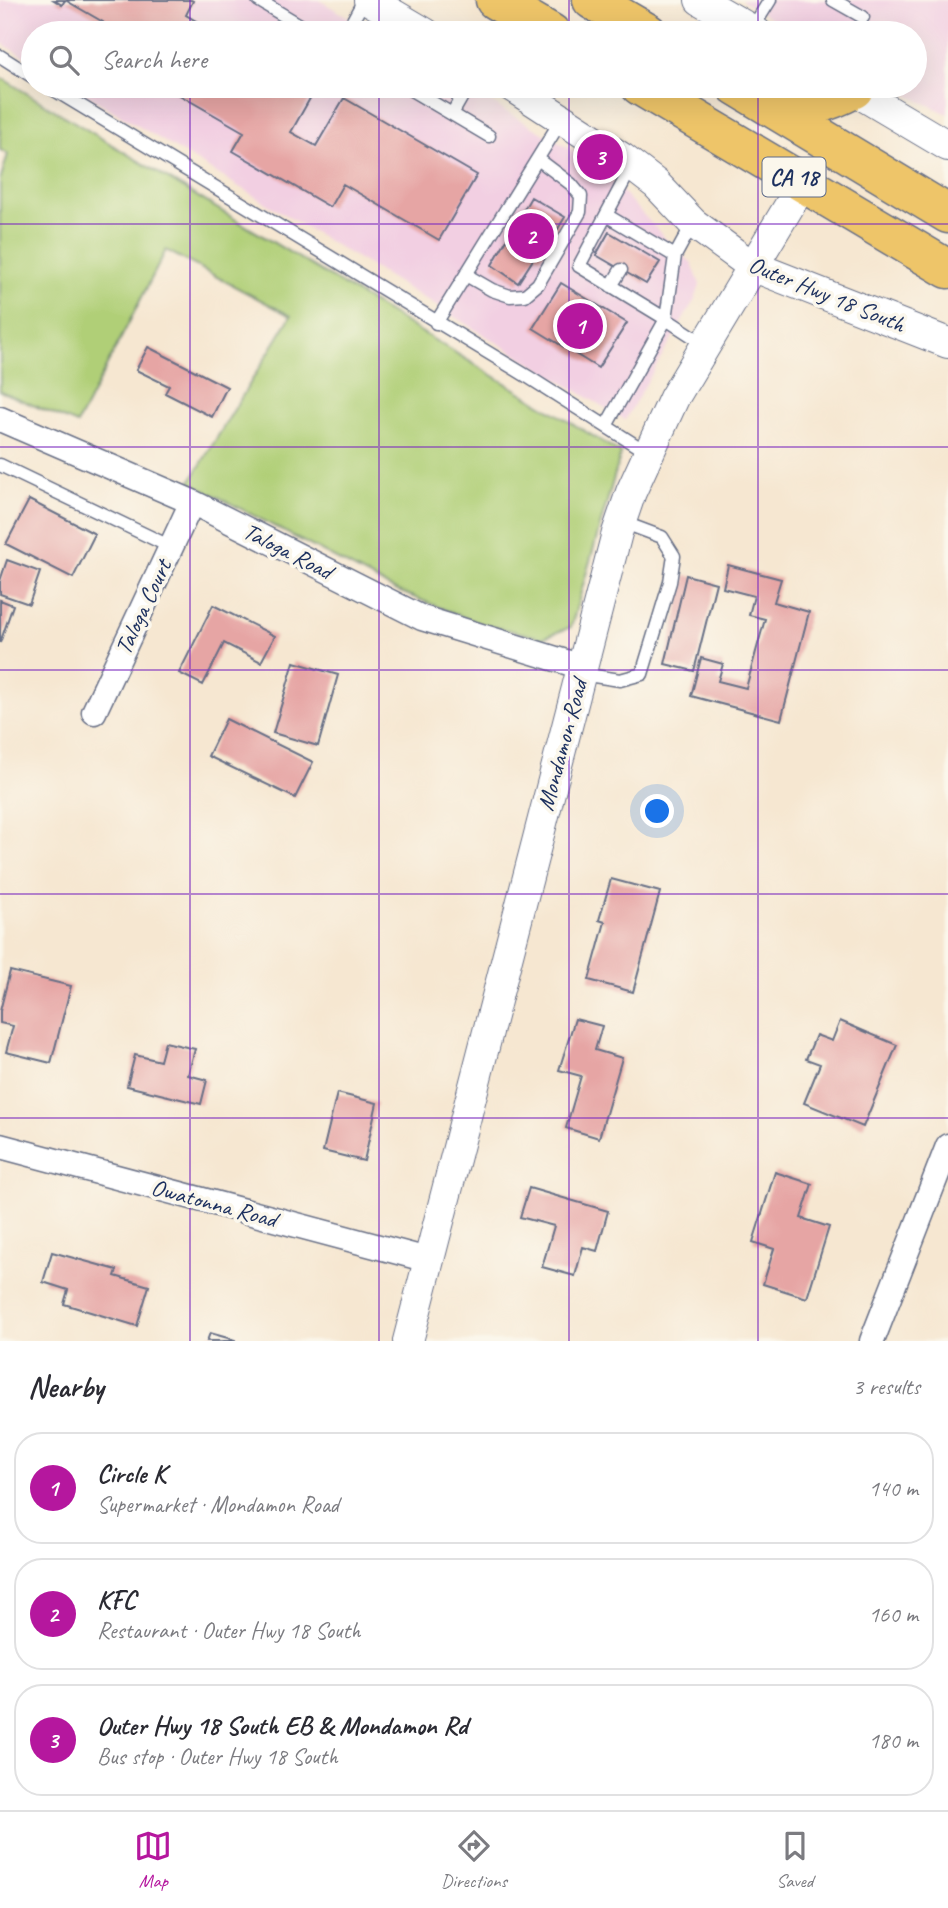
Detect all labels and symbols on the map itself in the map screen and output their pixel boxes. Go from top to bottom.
pin: 3 [577,131,623,183]
road number: CA 18 [762,158,826,196]
pin: 2 [508,210,554,262]
street label: Outer Hwy 18 South [744,249,911,339]
pin: 1 [557,300,603,352]
street label: Taloga Road [238,516,341,588]
street label: Taloga Court [108,553,179,659]
street label: Mondamon Road [530,673,595,814]
your location [640,794,674,828]
street label: Owatonna Road [148,1172,284,1235]

